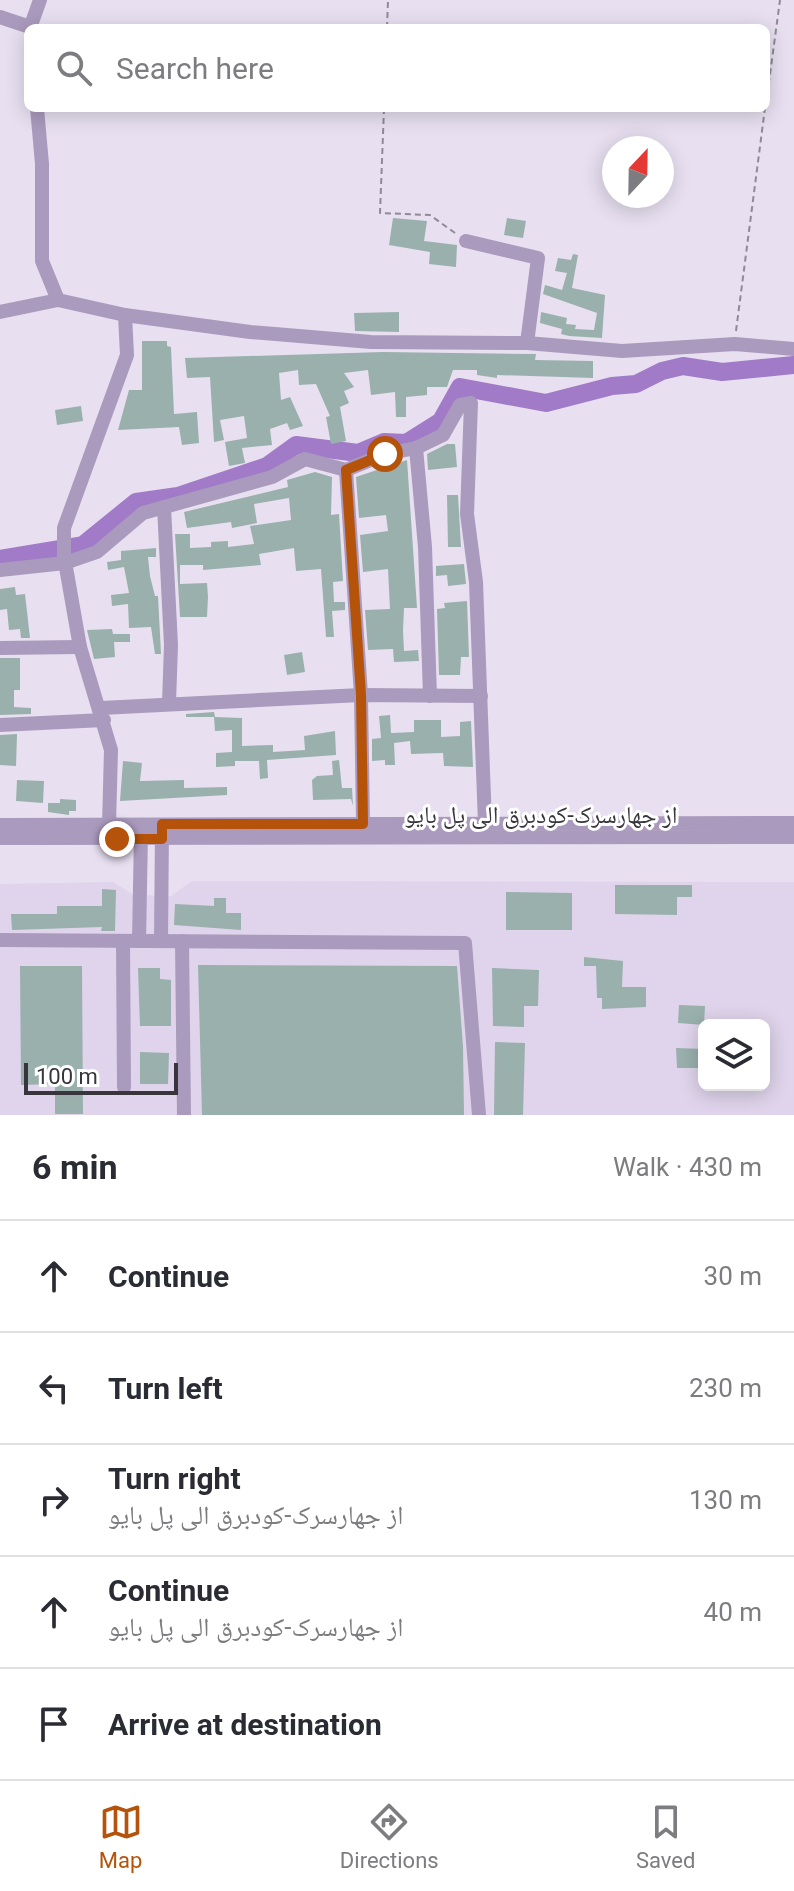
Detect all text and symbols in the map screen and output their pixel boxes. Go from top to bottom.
search box [24,24,770,112]
icon: search [52,46,96,90]
text: Search here [116,51,274,86]
north arrow [602,136,674,208]
route start [367,436,403,472]
street label: از جهارسرک-کودبرق الی پل بایو [405,801,677,829]
route end [99,821,135,857]
map controls [698,1019,770,1091]
button: layers [698,1019,770,1091]
scale bar [24,1059,178,1095]
text: 100 m [36,1064,98,1089]
text: 6 min [32,1147,117,1187]
text: Walk · 430 m [613,1152,762,1182]
icon: ahead [32,1254,76,1298]
text: Continue [108,1259,229,1294]
text: 30 m [704,1261,762,1291]
icon: left [32,1366,76,1410]
text: Turn left [108,1371,223,1406]
text: 230 m [689,1373,762,1403]
text: Turn right [108,1461,241,1496]
icon: right [32,1478,76,1522]
text: 130 m [689,1485,762,1515]
text: از جهارسرک-کودبرق الی پل بایو [108,1500,404,1530]
text: Continue [108,1573,229,1608]
icon: ahead [32,1590,76,1634]
text: 40 m [704,1597,762,1627]
text: از جهارسرک-کودبرق الی پل بایو [108,1612,404,1642]
icon: arrive [32,1702,76,1746]
text: Arrive at destination [108,1707,382,1742]
tab: Map [99,1800,143,1873]
tab: Directions [340,1800,439,1873]
tab: Saved [636,1800,695,1873]

